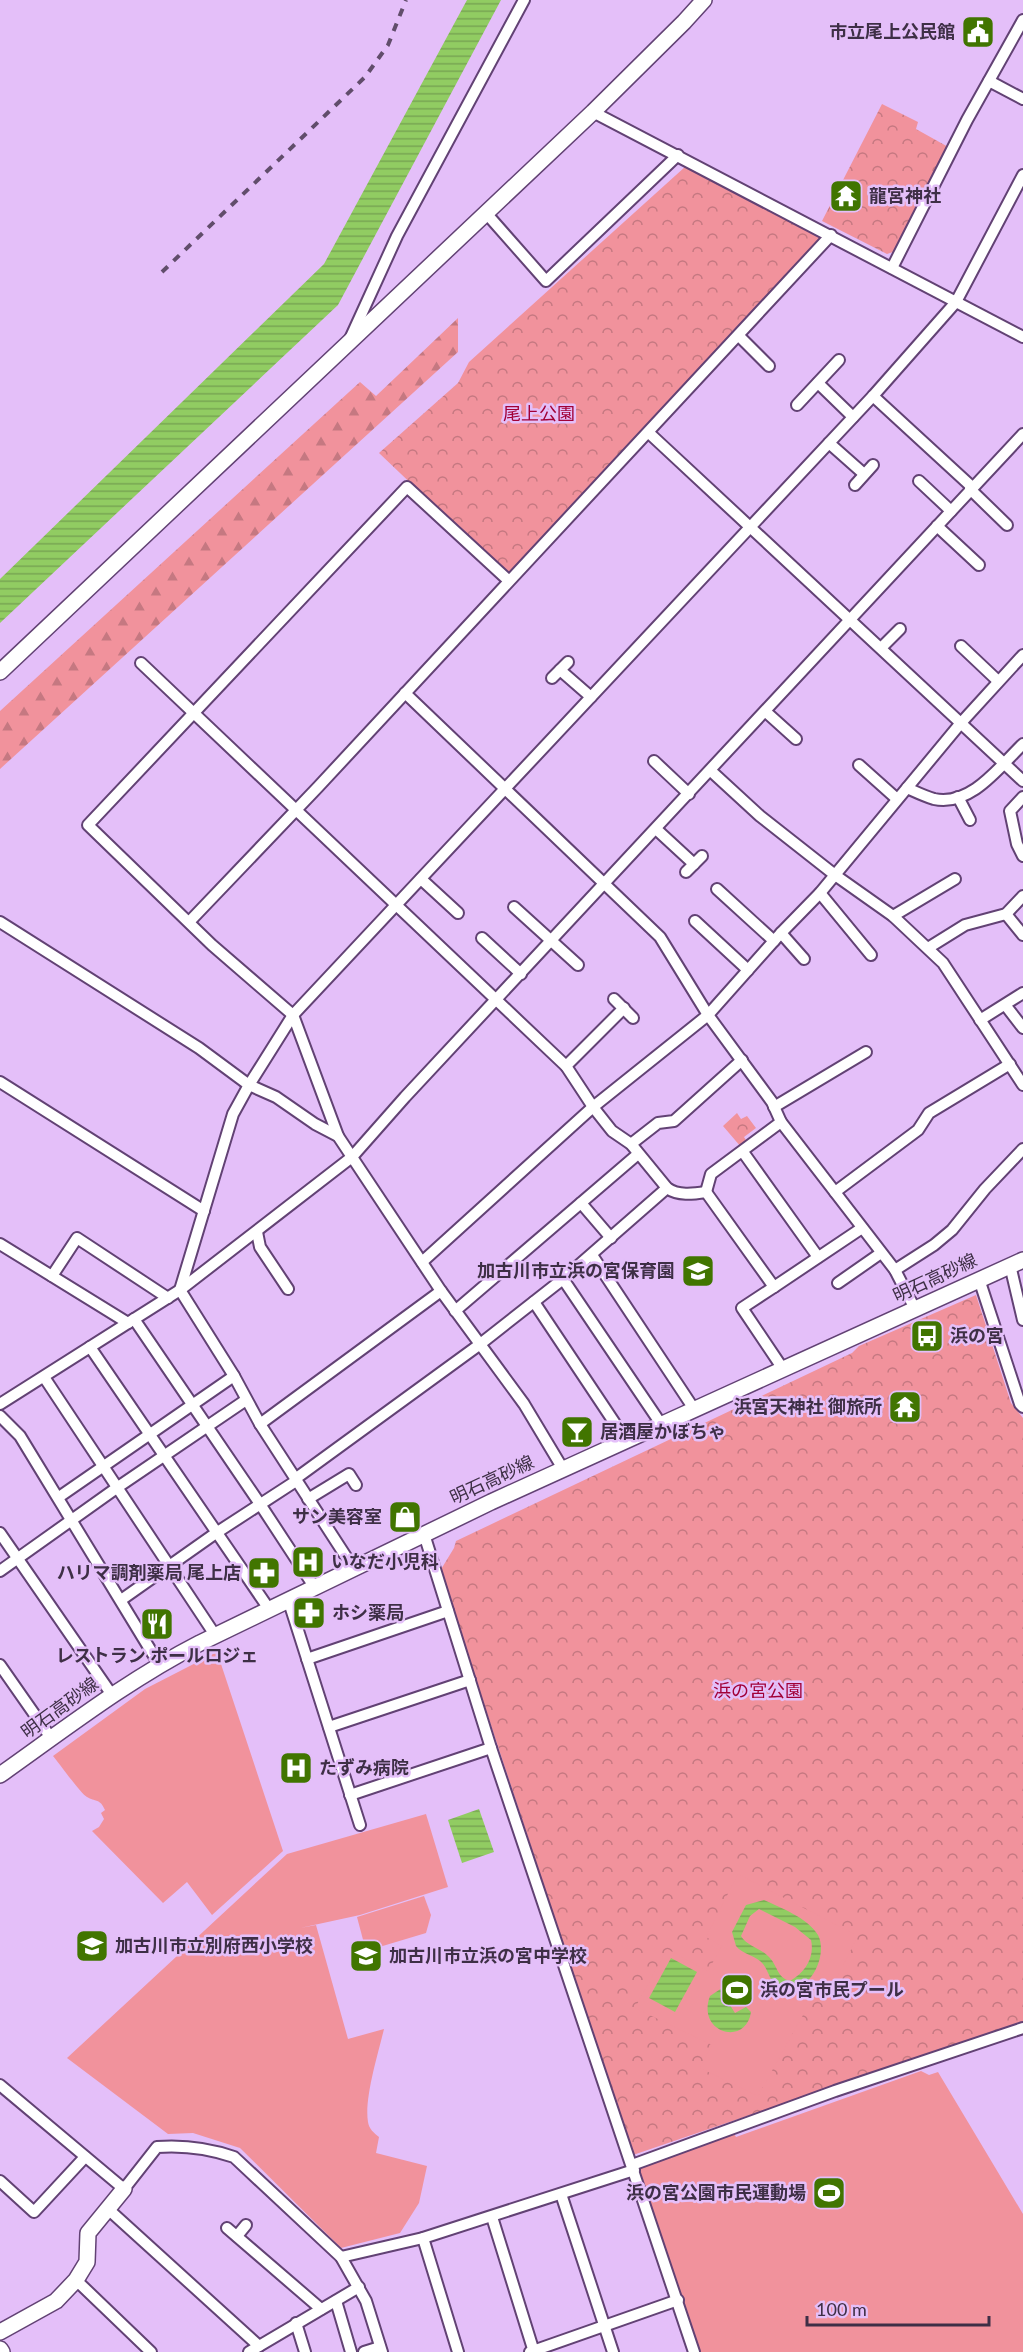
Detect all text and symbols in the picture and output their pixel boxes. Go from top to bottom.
public building icon: 市立尾上公民館 [960,14,996,50]
place label: 市立尾上公民館 [829,20,955,42]
temple icon: 龍宮神社 [828,178,864,214]
place label: 龍宮神社 [869,184,941,206]
park label: 尾上公園 [503,402,575,424]
street label: 明石高砂線 [889,1248,980,1306]
school or university icon: 加古川市立浜の宮保育園 [680,1253,716,1289]
place label: 加古川市立浜の宮保育園 [477,1259,675,1281]
bus stop icon: 浜の宮 [909,1318,945,1354]
place label: 浜の宮 [950,1324,1004,1346]
temple icon: 浜宮天神社 御旅所 [887,1389,923,1425]
place label: 浜宮天神社 御旅所 [734,1395,882,1417]
bar icon: 居酒屋かぼちゃ [559,1414,595,1450]
place label: 居酒屋かぼちゃ [600,1420,726,1442]
street label: 明石高砂線 [446,1450,537,1508]
shop icon: サン美容室 [387,1499,423,1535]
place label: サン美容室 [292,1505,382,1527]
hospital icon: いなだ小児科 [290,1544,326,1580]
place label: いなだ小児科 [331,1550,439,1572]
pharmacy icon: ハリマ調剤薬局 尾上店 [246,1555,282,1591]
place label: ハリマ調剤薬局 尾上店 [57,1561,241,1583]
pharmacy icon: ホシ薬局 [291,1595,327,1631]
place label: ホシ薬局 [332,1601,404,1623]
restaurant icon: レストラン ポールロジェ [139,1606,175,1642]
place label: レストラン ポールロジェ [56,1644,258,1666]
street label: 明石高砂線 [17,1672,102,1743]
park label: 浜の宮公園 [713,1679,803,1701]
hospital icon: たずみ病院 [278,1750,314,1786]
place label: たずみ病院 [319,1756,409,1778]
school or university icon: 加古川市立別府西小学校 [74,1928,110,1964]
place label: 加古川市立別府西小学校 [115,1934,313,1956]
school or university icon: 加古川市立浜の宮中学校 [348,1938,384,1974]
place label: 加古川市立浜の宮中学校 [389,1944,587,1966]
sports icon: 浜の宮市民プール [719,1972,755,2008]
place label: 浜の宮市民プール [760,1978,904,2000]
sports icon: 浜の宮公園市民運動場 [811,2175,847,2211]
place label: 浜の宮公園市民運動場 [626,2181,806,2203]
scale bar [807,2289,988,2327]
text: 100 m [816,2298,867,2320]

